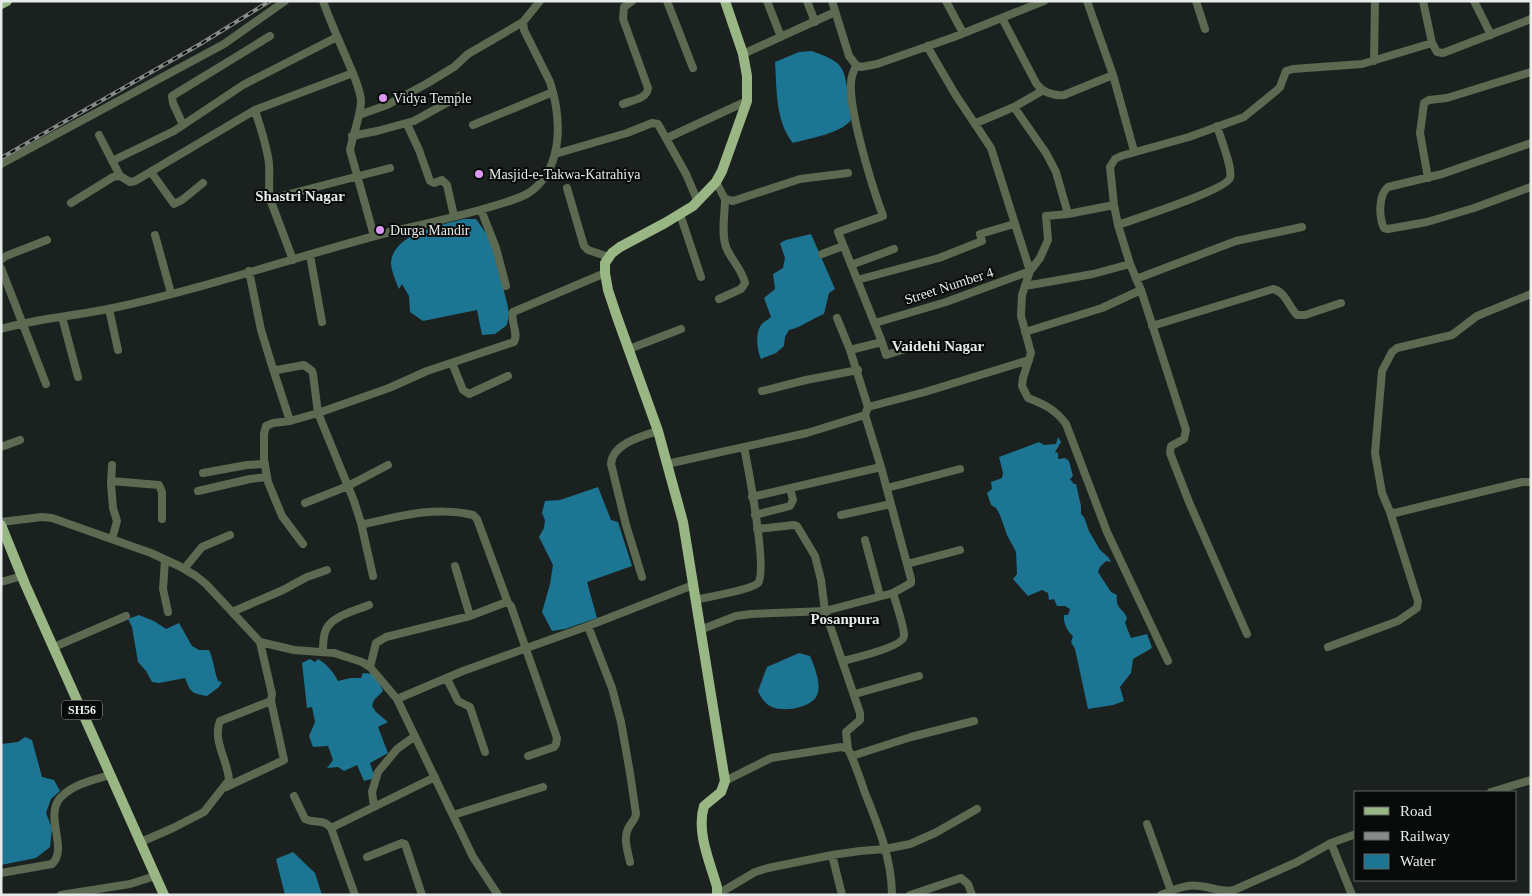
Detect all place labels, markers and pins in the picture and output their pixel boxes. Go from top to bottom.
place label: Vidya Temple [393,91,471,106]
marker: Vidya Temple [377,92,389,104]
place label: Masjid-e-Takwa-Katrahiya [489,167,641,182]
marker: Masjid-e-Takwa-Katrahiya [473,168,485,180]
place label: Durga Mandir [390,223,470,238]
marker: Durga Mandir [374,224,386,236]

